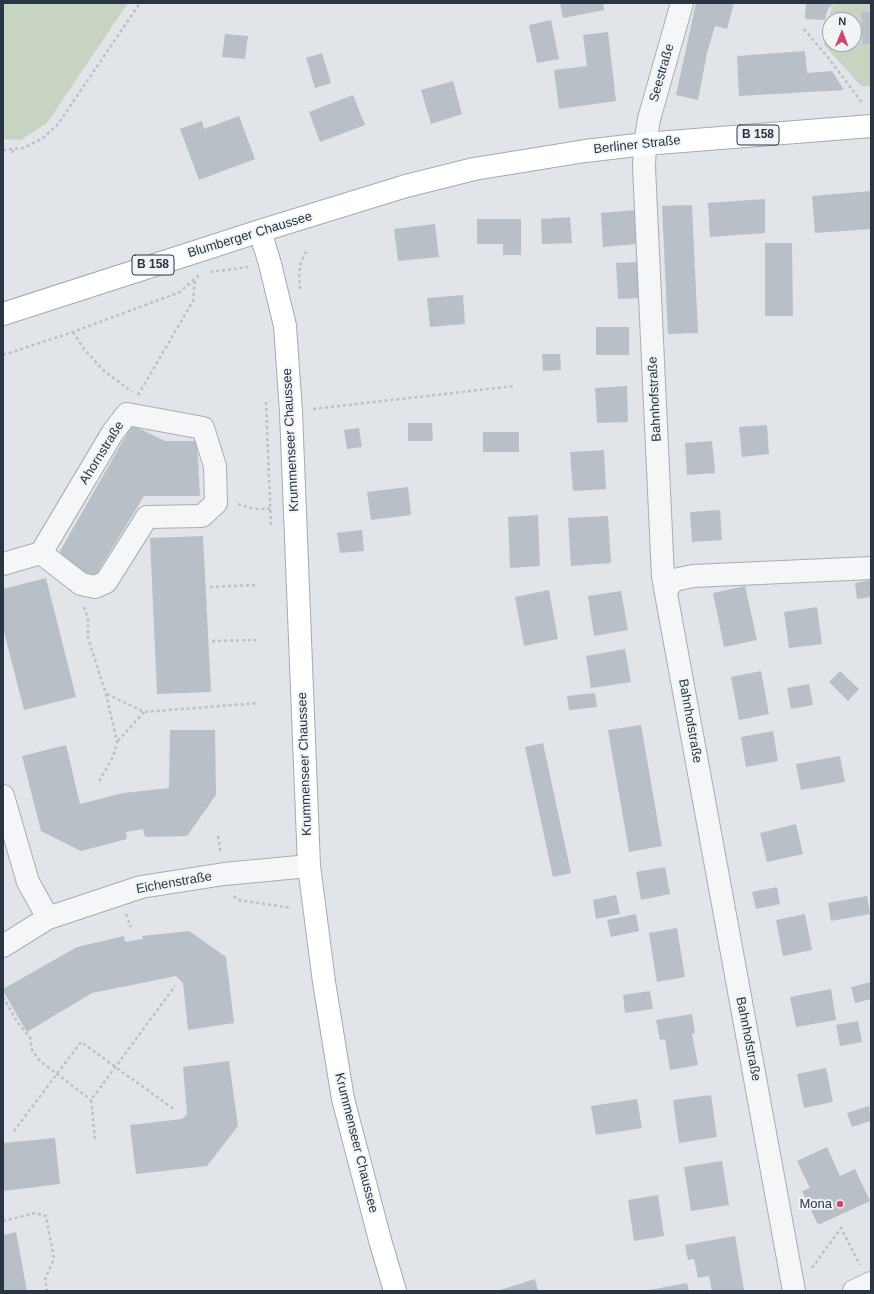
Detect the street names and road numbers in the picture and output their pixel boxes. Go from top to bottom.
street label: Seestraße [646,42,678,104]
road number: B 158 [737,125,779,145]
street label: Berliner Straße [593,133,681,157]
street label: Blumberger Chaussee [186,209,314,261]
road number: B 158 [132,255,174,275]
street label: Bahnhofstraße [645,356,665,442]
street label: Krummenseer Chaussee [279,368,303,512]
street label: Ahornstraße [76,419,128,487]
street label: Bahnhofstraße [675,678,705,764]
street label: Krummenseer Chaussee [295,692,315,836]
street label: Eichenstraße [135,869,213,897]
street label: Bahnhofstraße [732,996,764,1082]
street label: Krummenseer Chaussee [331,1071,381,1215]

